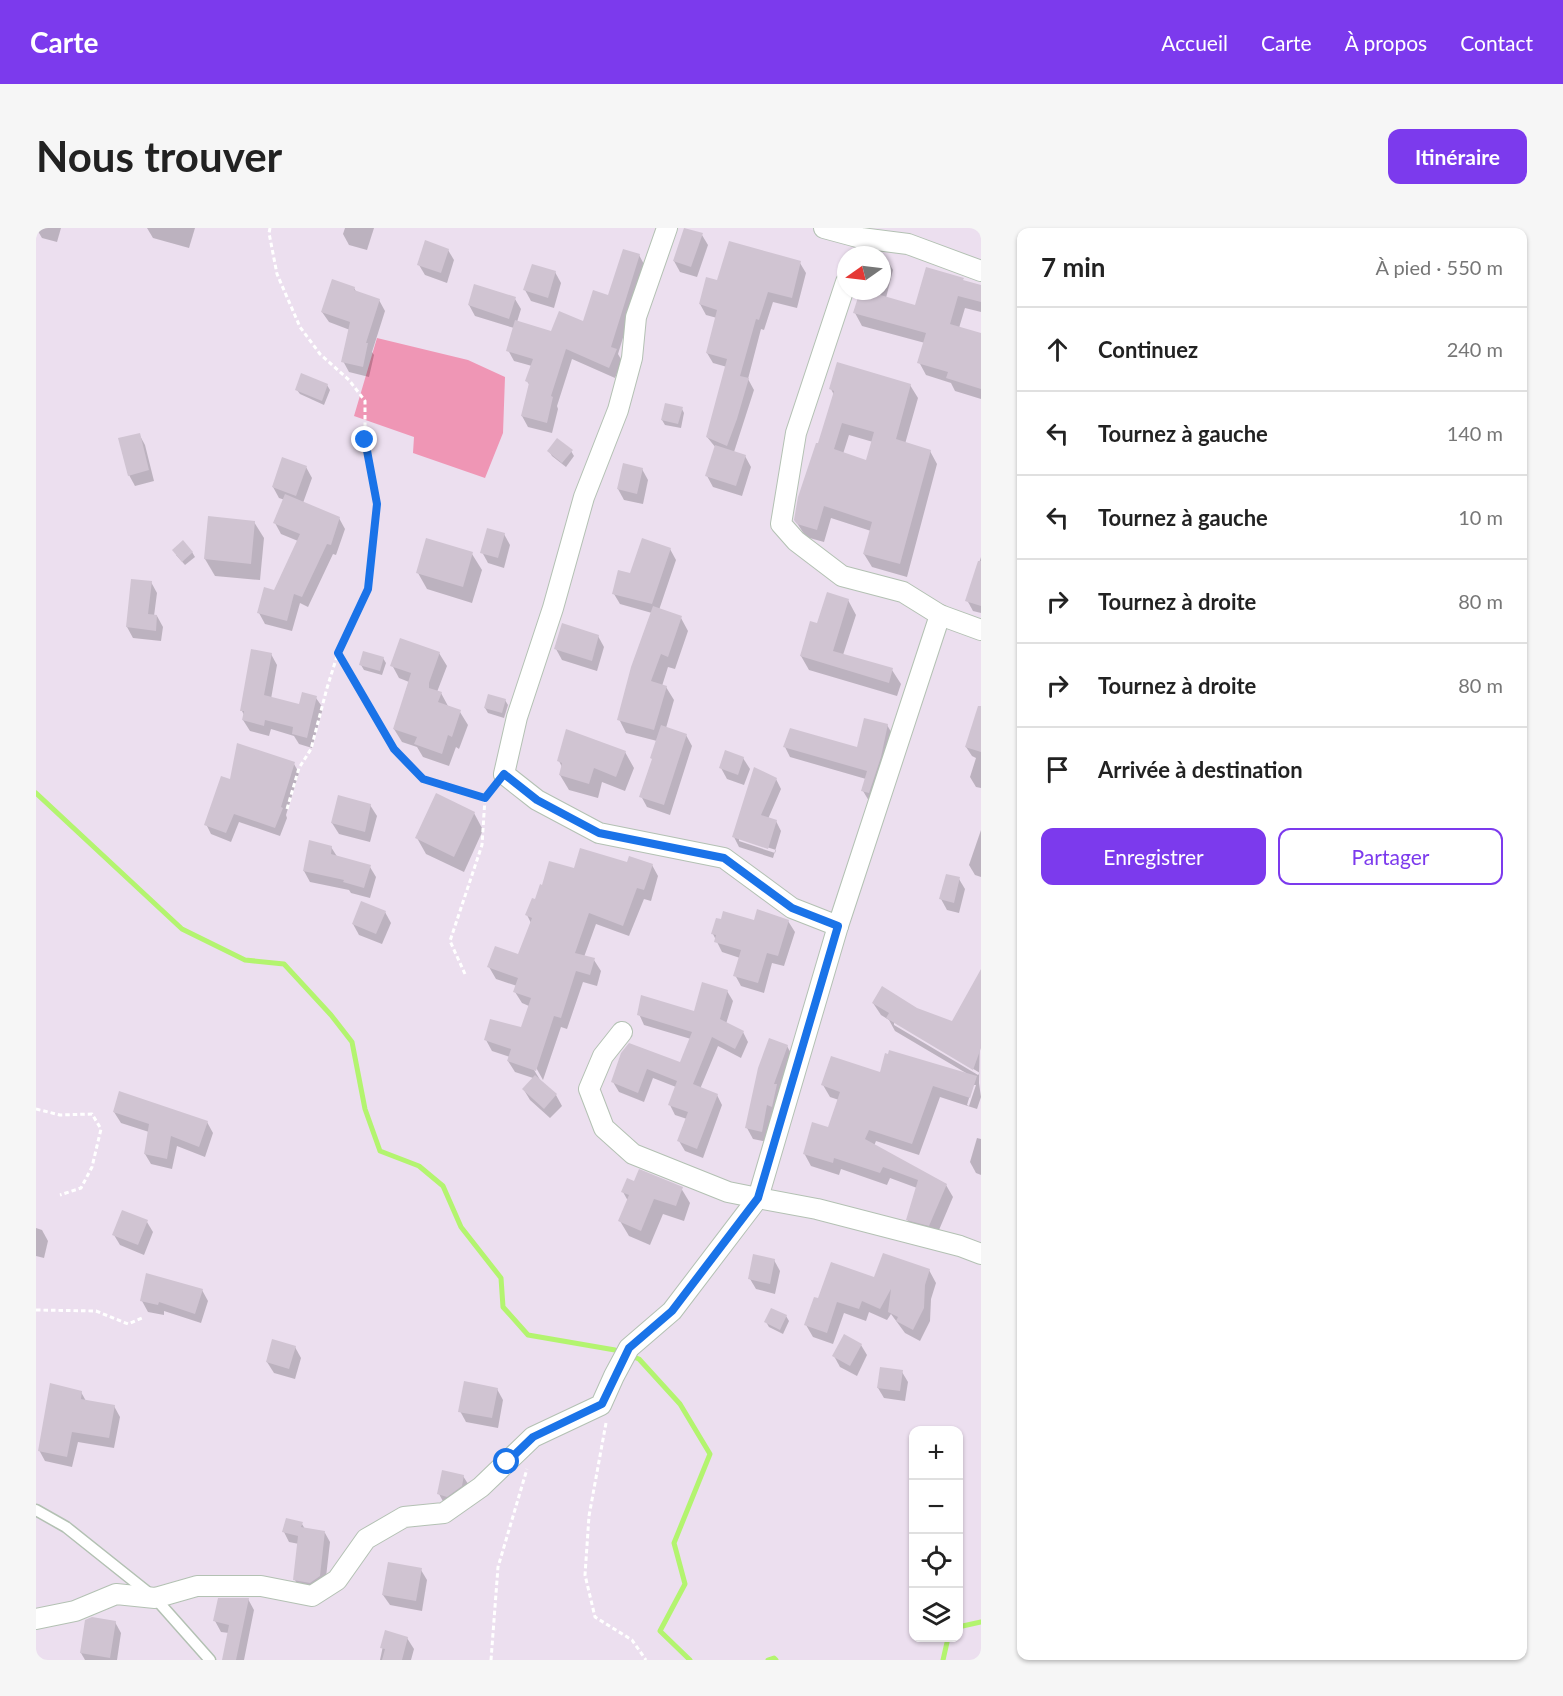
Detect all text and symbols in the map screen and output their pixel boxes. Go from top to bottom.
text: Carte [30,25,98,59]
text: Accueil [1161,30,1228,55]
text: Carte [1261,30,1312,55]
text: À propos [1345,30,1427,55]
text: Contact [1460,30,1533,55]
button: Itinéraire [1388,129,1527,184]
text: Nous trouver [36,131,282,181]
north arrow [837,246,891,300]
text: 7 min [1041,251,1105,283]
text: À pied · 550 m [1375,255,1503,279]
icon: ahead [1041,333,1074,366]
text: Continuez [1098,336,1198,363]
text: 240 m [1447,337,1503,361]
icon: left [1041,417,1074,450]
text: Tournez à gauche [1098,420,1268,447]
text: 140 m [1447,421,1503,445]
route end [351,426,377,452]
icon: left [1041,501,1074,534]
text: Tournez à gauche [1098,504,1268,531]
text: 10 m [1458,505,1503,529]
icon: right [1041,585,1074,618]
text: Tournez à droite [1098,588,1256,615]
text: 80 m [1458,589,1503,613]
icon: right [1041,669,1074,702]
text: Tournez à droite [1098,672,1256,699]
text: 80 m [1458,673,1503,697]
icon: arrive [1041,753,1074,786]
text: Arrivée à destination [1098,756,1303,783]
button: Enregistrer [1041,828,1266,885]
button: Partager [1278,828,1503,885]
map controls [909,1426,963,1642]
button: + [909,1426,963,1480]
route start [493,1448,519,1474]
button: − [909,1480,963,1534]
button: locate [909,1534,963,1588]
button: layers [909,1588,963,1642]

